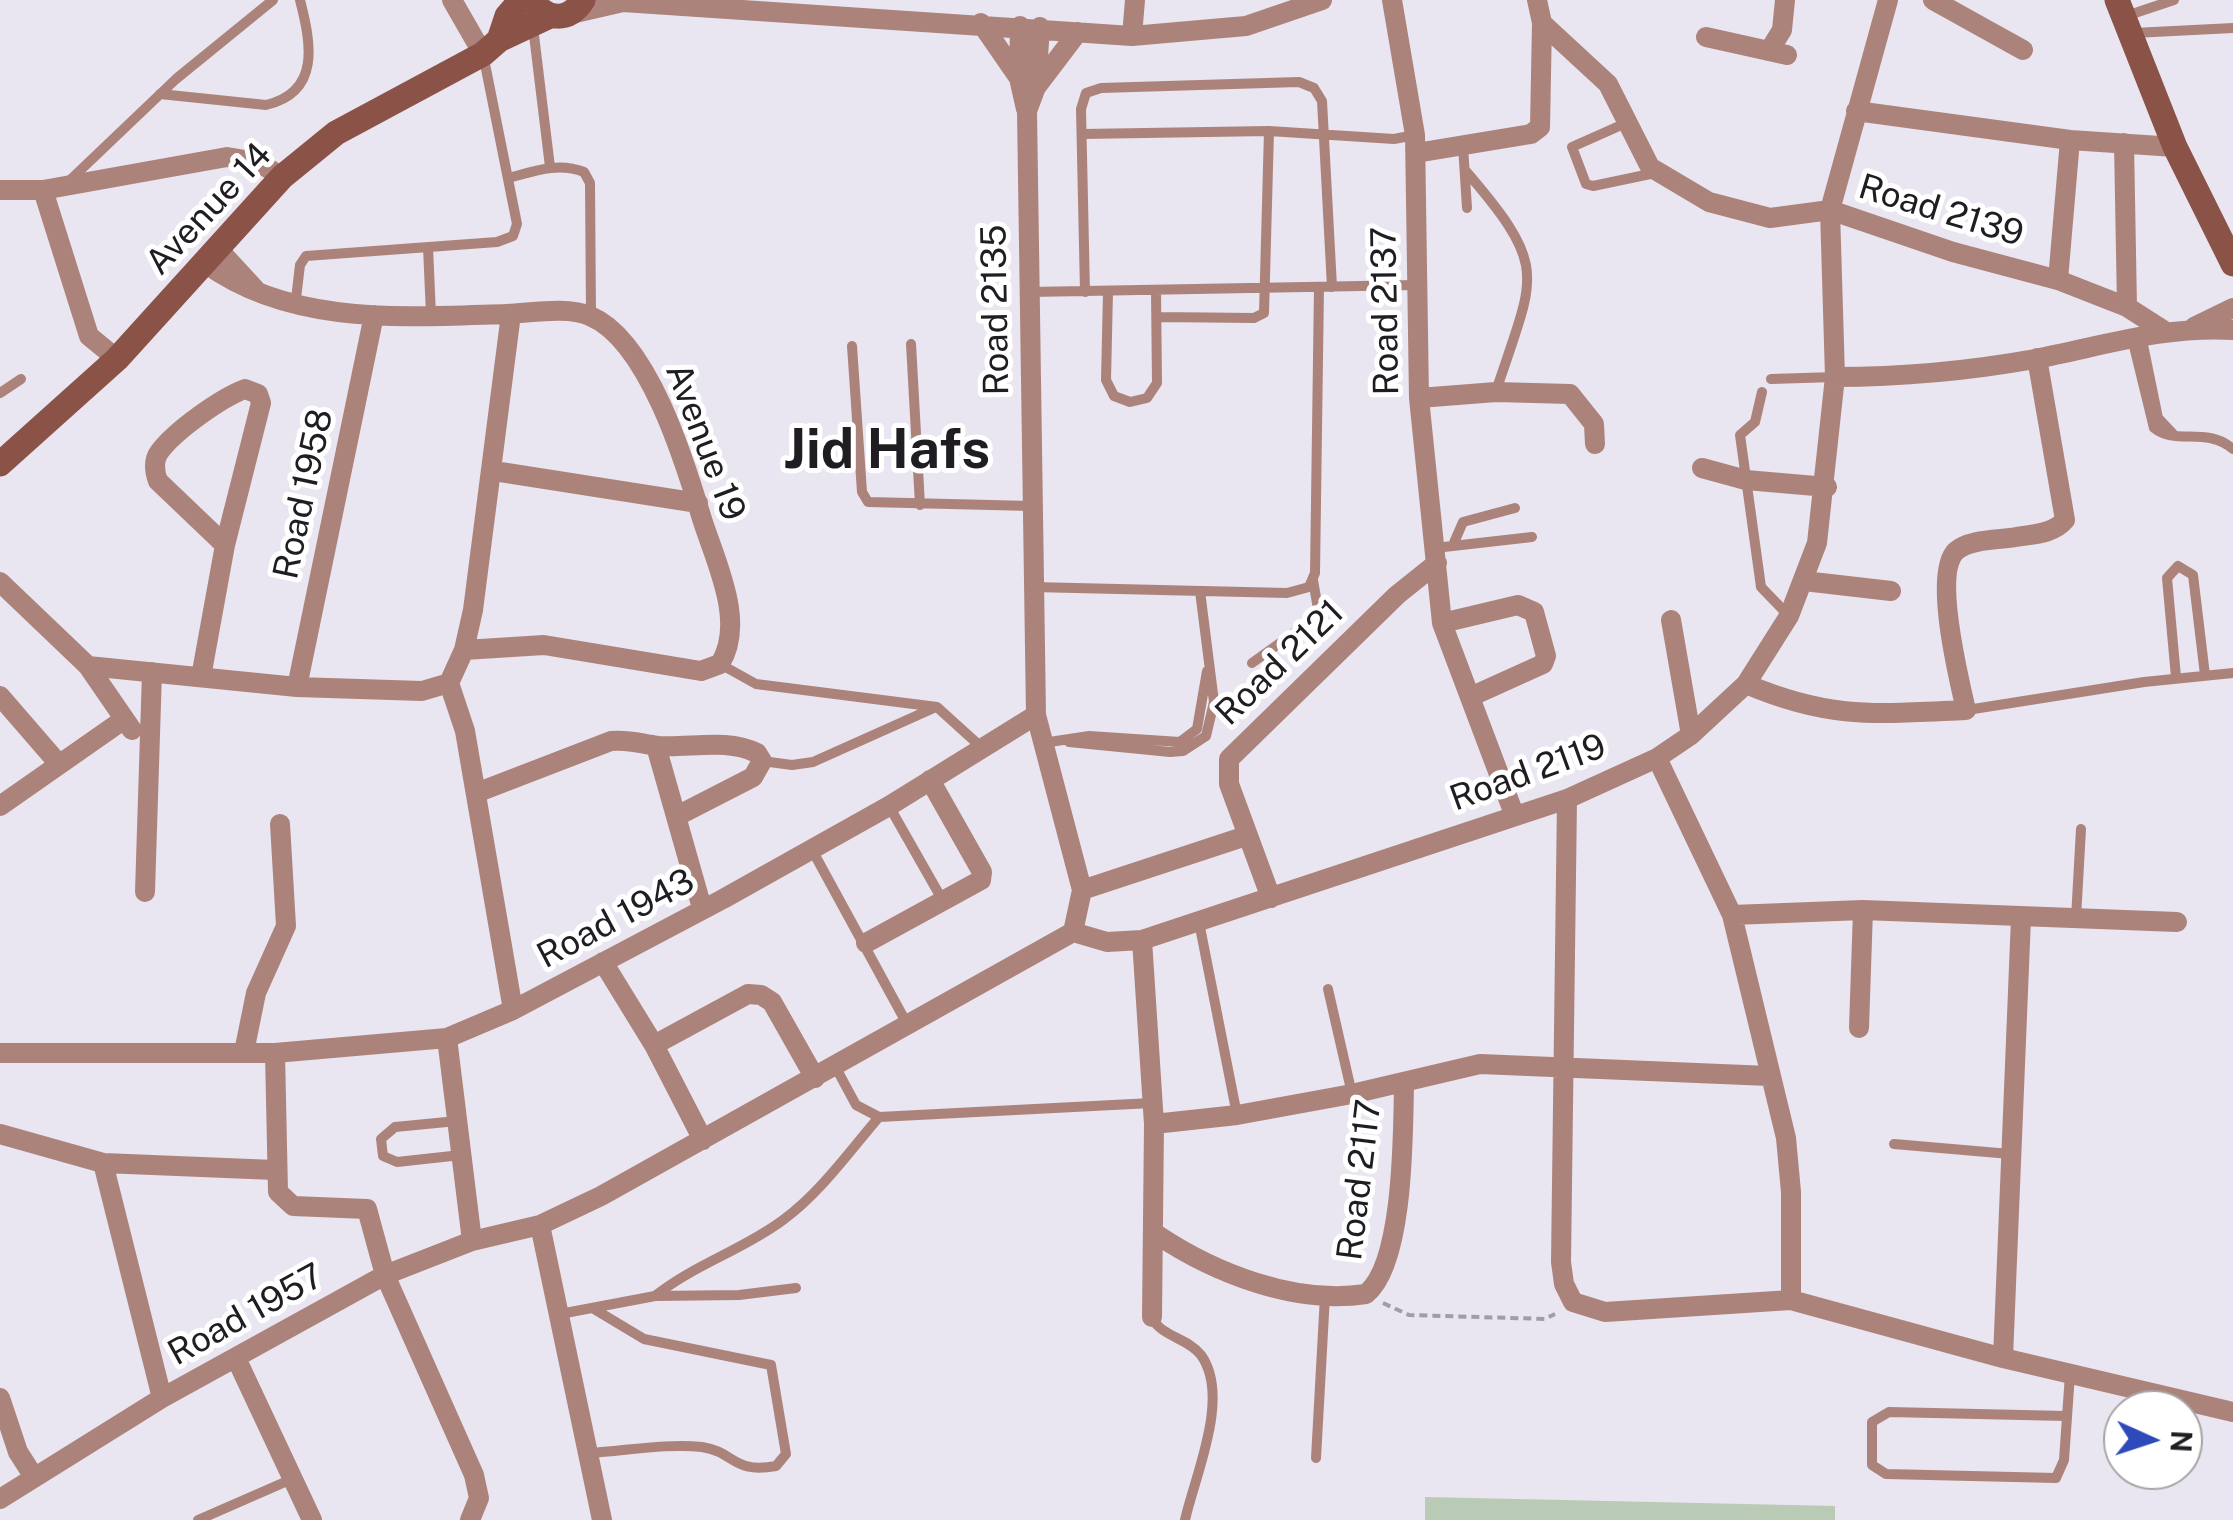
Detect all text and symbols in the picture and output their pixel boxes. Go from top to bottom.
street label: Avenue 14 [137,134,281,284]
street label: Road 2139 [1853,166,2029,256]
street label: Road 2135 [974,224,1018,396]
street label: Road 2137 [1364,226,1408,396]
street label: Avenue 19 [656,358,754,526]
street label: Road 1958 [266,405,342,583]
district label: Jid Hafs [784,418,990,484]
street label: Road 2121 [1207,592,1353,734]
street label: Road 2119 [1444,725,1612,821]
street label: Road 1943 [530,860,702,978]
street label: Road 2117 [1329,1097,1391,1263]
street label: Road 1957 [161,1255,331,1375]
north arrow [2103,1390,2203,1490]
text: N [2164,1430,2199,1453]

